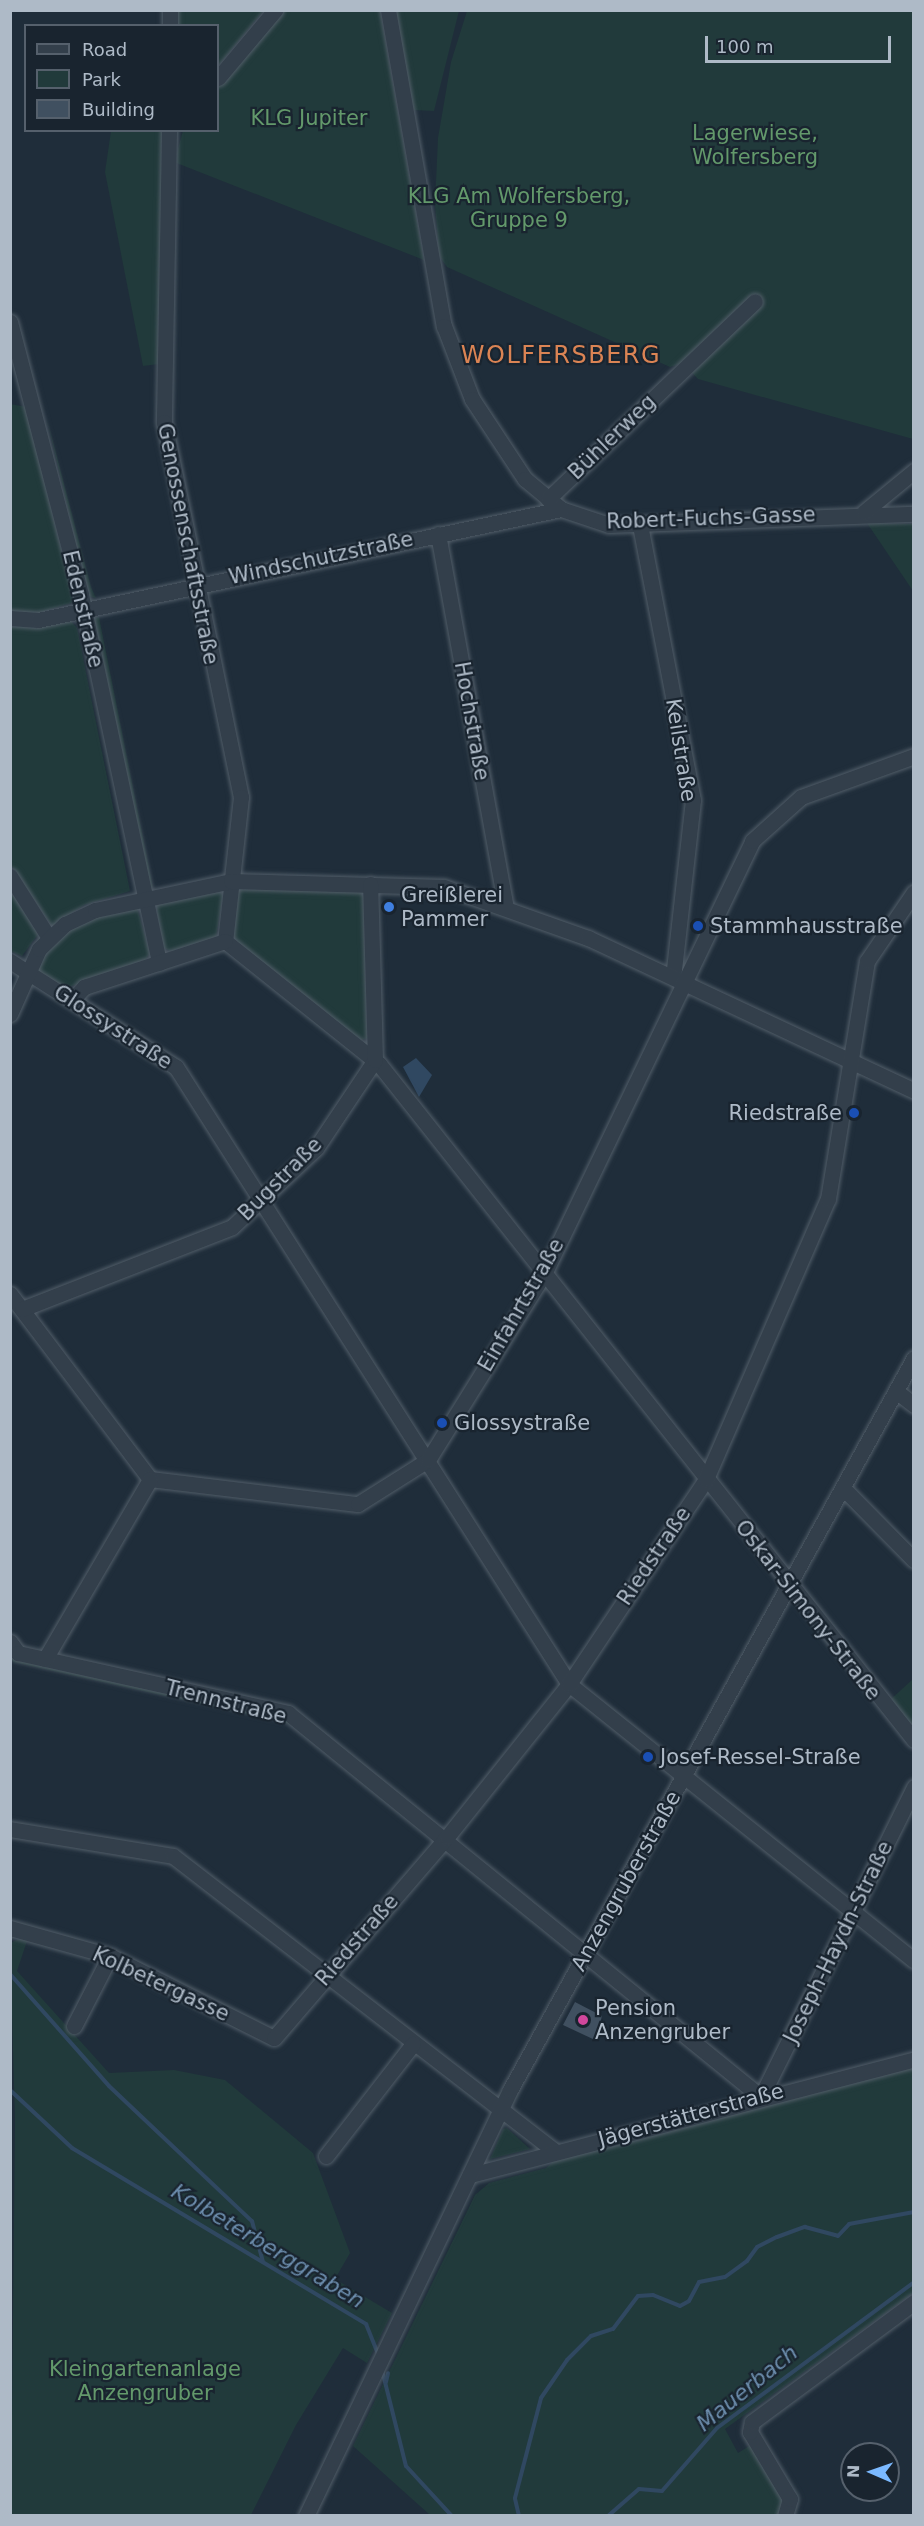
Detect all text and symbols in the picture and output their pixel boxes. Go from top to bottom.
legend [24,24,219,132]
scale bar [708,24,894,62]
text: 100 m [716,36,774,57]
text: Road [82,39,127,60]
text: Park [82,69,121,90]
text: Building [82,99,155,120]
park label: KLG Jupiter [251,105,367,131]
park label: Lagerwiese, Wolfersberg [692,120,818,170]
park label: KLG Am Wolfersberg, Gruppe 9 [408,183,630,233]
district label: WOLFERSBERG [461,342,661,370]
street label: Bühlerweg [563,389,661,485]
street label: Genossenschaftsstraße [152,421,224,667]
street label: Robert-Fuchs-Gasse [606,502,816,534]
street label: Windschutzstraße [226,526,416,590]
street label: Edenstraße [57,548,109,670]
street label: Hochstraße [449,660,495,782]
street label: Keilstraße [660,697,702,803]
place label: Greißlerei Pammer [401,882,503,932]
marker: Greißlerei Pammer [382,900,396,914]
place label: Stammhausstraße [710,913,903,939]
marker: Stammhausstraße [691,919,705,933]
street label: Glossystraße [49,979,177,1075]
place label: Riedstraße [728,1100,842,1126]
marker: Riedstraße [847,1106,861,1120]
street label: Bugstraße [233,1132,327,1226]
street label: Einfahrtstraße [473,1234,569,1376]
place label: Glossystraße [454,1410,590,1436]
marker: Glossystraße [435,1416,449,1430]
street label: Riedstraße [612,1502,696,1610]
street label: Oskar-Simony-Straße [730,1515,886,1705]
street label: Trennstraße [163,1675,289,1729]
place label: Josef-Ressel-Straße [660,1744,861,1770]
marker: Josef-Ressel-Straße [641,1750,655,1764]
street label: Anzengruberstraße [566,1787,686,1975]
street label: Joseph-Haydn-Straße [778,1837,898,2047]
street label: Riedstraße [310,1889,404,1991]
street label: Kolbetergasse [89,1941,233,2027]
place label: Pension Anzengruber [595,1995,730,2045]
marker: Pension Anzengruber [576,2013,590,2027]
street label: Jägerstätterstraße [596,2078,786,2152]
water label: Kolbeterberggraben [167,2178,369,2314]
water label: Mauerbach [691,2339,803,2437]
park label: Kleingartenanlage Anzengruber [49,2356,241,2406]
north arrow [840,2442,900,2502]
text: N [844,2464,863,2478]

